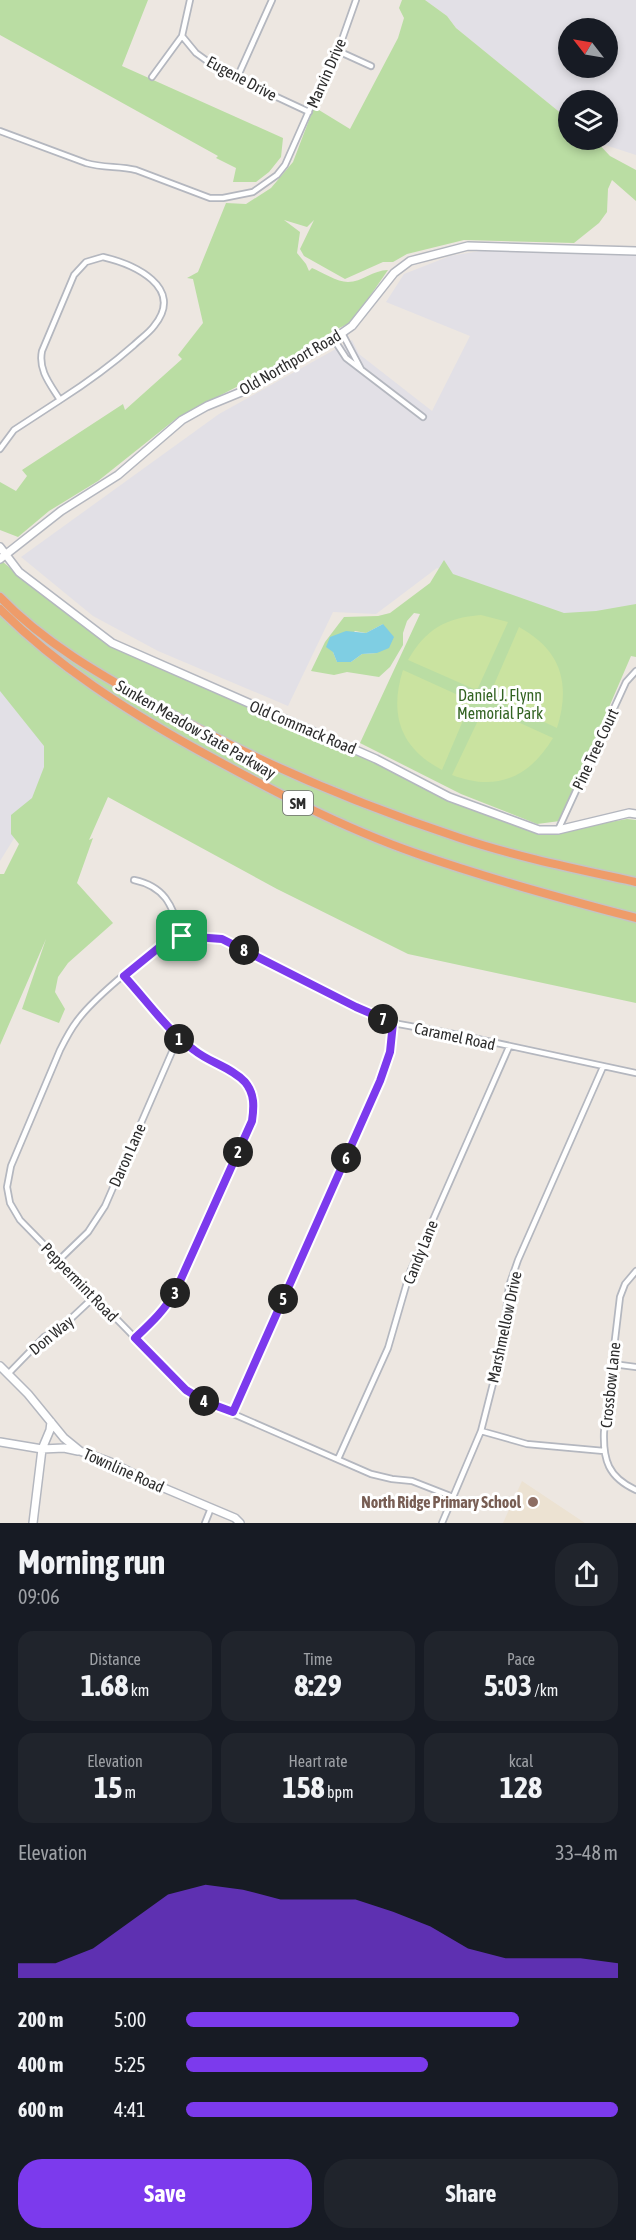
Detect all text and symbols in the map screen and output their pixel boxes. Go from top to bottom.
north arrow [558,18,618,78]
map controls [558,18,618,150]
street label: Marvin Drive [303,35,349,111]
street label: Eugene Drive [203,52,280,105]
button: layers [558,90,618,150]
street label: Old Northport Road [236,326,344,399]
street label: Sunken Meadow State Parkway [113,676,279,783]
park label: Daniel J. Flynn Memorial Park [457,686,543,722]
street label: Old Commack Road [247,696,359,758]
street label: Pine Tree Court [568,705,622,792]
road number: SM [283,791,313,815]
pin [156,910,207,961]
icon: arrive [165,919,198,952]
pin: 8 [229,935,259,965]
text: 8 [240,941,248,959]
pin: 7 [368,1004,398,1034]
text: 7 [379,1010,387,1028]
street label: Caramel Road [413,1019,497,1053]
pin: 1 [164,1024,194,1054]
text: 1 [175,1030,183,1048]
street label: Daron Lane [105,1121,149,1189]
pin: 2 [223,1137,253,1167]
text: 2 [234,1143,242,1161]
pin: 6 [331,1143,361,1173]
text: 6 [342,1149,350,1167]
street label: Candy Lane [399,1217,442,1287]
street label: Peppermint Road [37,1239,122,1326]
street label: Marshmellow Drive [483,1270,525,1384]
pin: 3 [160,1278,190,1308]
text: 3 [171,1284,179,1302]
pin: 5 [268,1284,298,1314]
text: 5 [279,1290,287,1308]
street label: Don Way [25,1312,78,1359]
street label: Crossbow Lane [597,1341,623,1429]
pin: 4 [189,1386,219,1416]
text: 4 [200,1392,208,1410]
street label: Townline Road [81,1444,167,1496]
place label: North Ridge Primary School [361,1493,522,1511]
marker: North Ridge Primary School [526,1495,540,1509]
text: Morning run [18,1543,165,1581]
button: share [555,1543,618,1606]
text: 09:06 [18,1585,60,1608]
text: Distance [89,1650,141,1668]
text: Time [303,1650,333,1668]
text: Pace [507,1650,535,1668]
text: 1.68 [81,1668,128,1702]
text: 8:29 [294,1668,342,1702]
text: 5:03 [484,1668,532,1702]
text: km [128,1681,149,1699]
text: /km [532,1681,558,1699]
text: Elevation [87,1752,143,1770]
text: Heart rate [289,1752,347,1770]
text: kcal [509,1752,533,1770]
text: 15 [94,1770,122,1804]
text: 158 [282,1770,325,1804]
text: 128 [500,1770,542,1804]
text: m [122,1783,136,1801]
text: bpm [325,1783,354,1801]
text: Elevation [18,1841,87,1864]
text: 33–48 m [555,1841,618,1864]
text: 200 m [18,2008,63,2031]
text: 5:00 [114,2008,146,2031]
text: 400 m [18,2053,63,2076]
text: 5:25 [114,2053,146,2076]
text: 600 m [18,2098,63,2121]
text: 4:41 [114,2098,146,2121]
button: Save [18,2159,312,2228]
button: Share [324,2159,618,2228]

